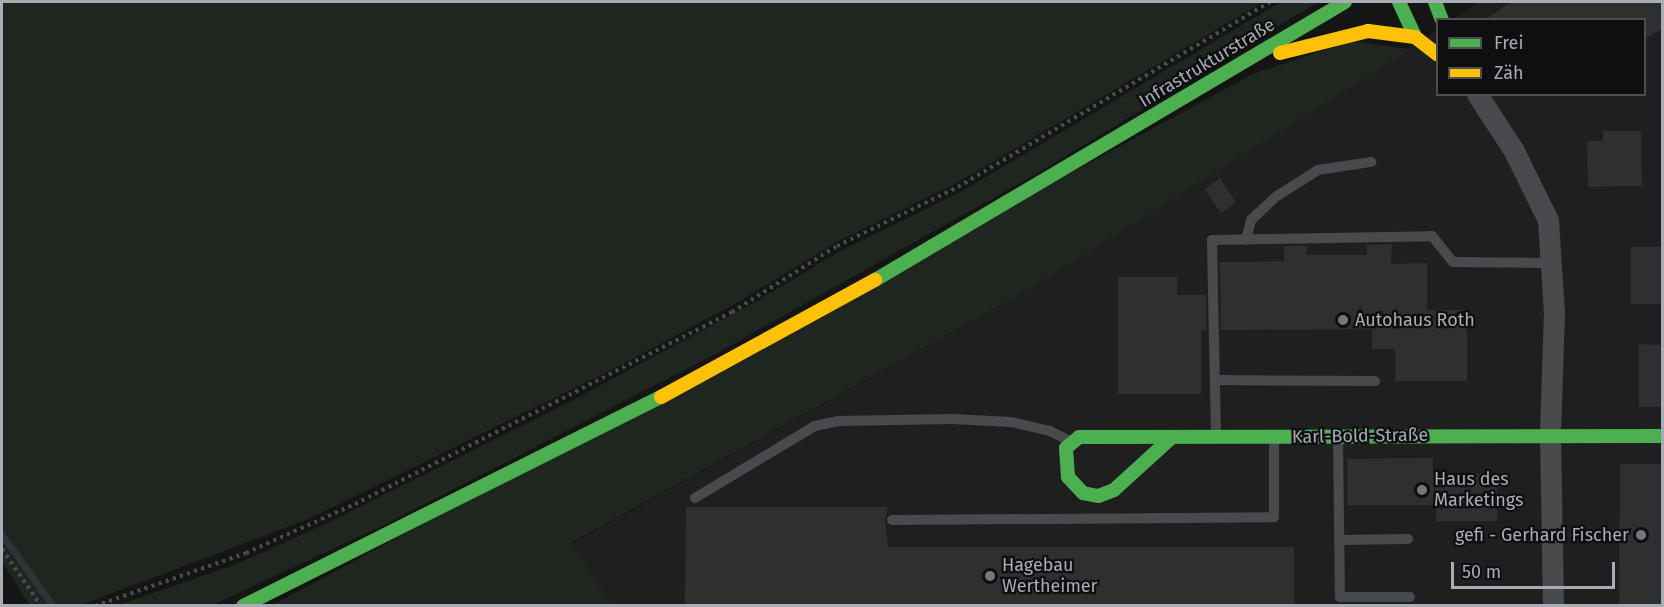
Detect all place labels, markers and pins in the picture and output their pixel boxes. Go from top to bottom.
place label: Autohaus Roth [1355,309,1475,331]
marker: Autohaus Roth [1336,313,1350,327]
place label: Haus des Marketings [1434,469,1523,512]
marker: Haus des Marketings [1415,483,1429,497]
place label: gefi - Gerhard Fischer [1455,524,1629,546]
marker: gefi - Gerhard Fischer [1634,528,1648,542]
place label: Hagebau Wertheimer [1002,555,1098,598]
marker: Hagebau Wertheimer [983,569,997,583]

